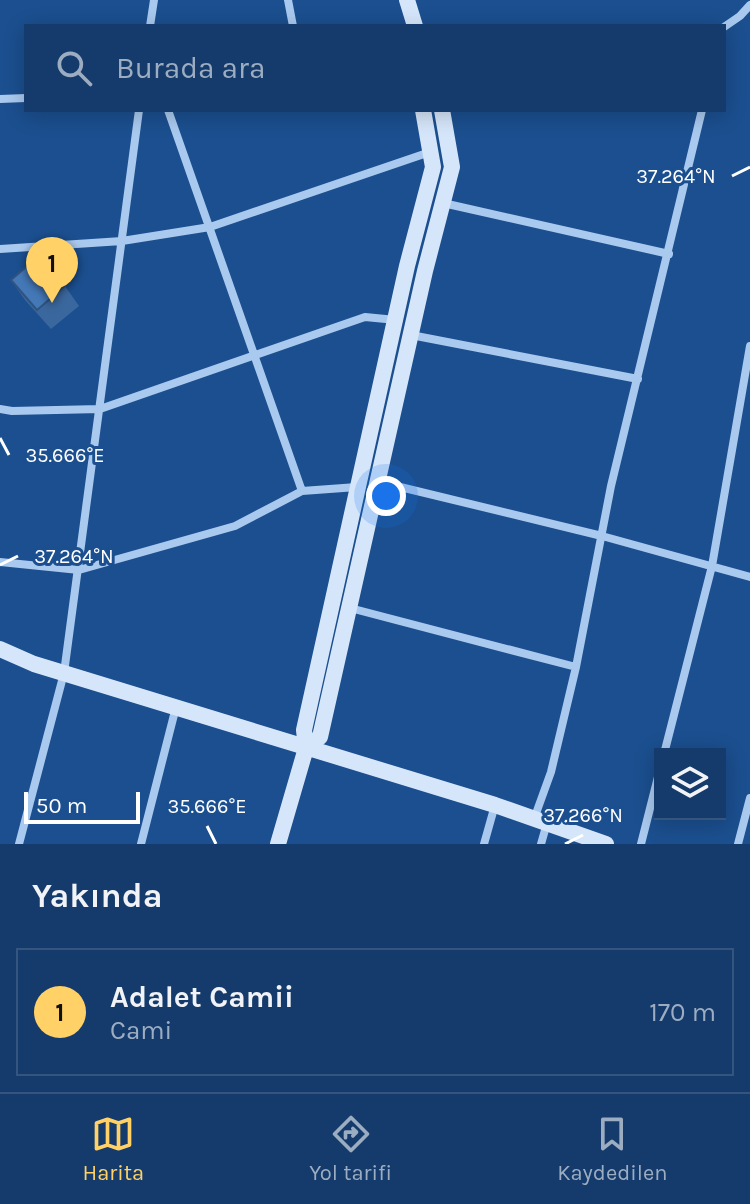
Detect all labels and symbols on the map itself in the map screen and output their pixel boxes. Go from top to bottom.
text: 37.264°N [636,165,716,188]
pin: 1 [26,237,78,303]
text: 35.666°E [25,444,105,467]
your location [366,476,406,516]
text: 37.264°N [34,545,114,568]
scale bar [24,788,140,824]
text: 35.666°E [167,795,247,818]
text: 37.266°N [543,804,623,827]

